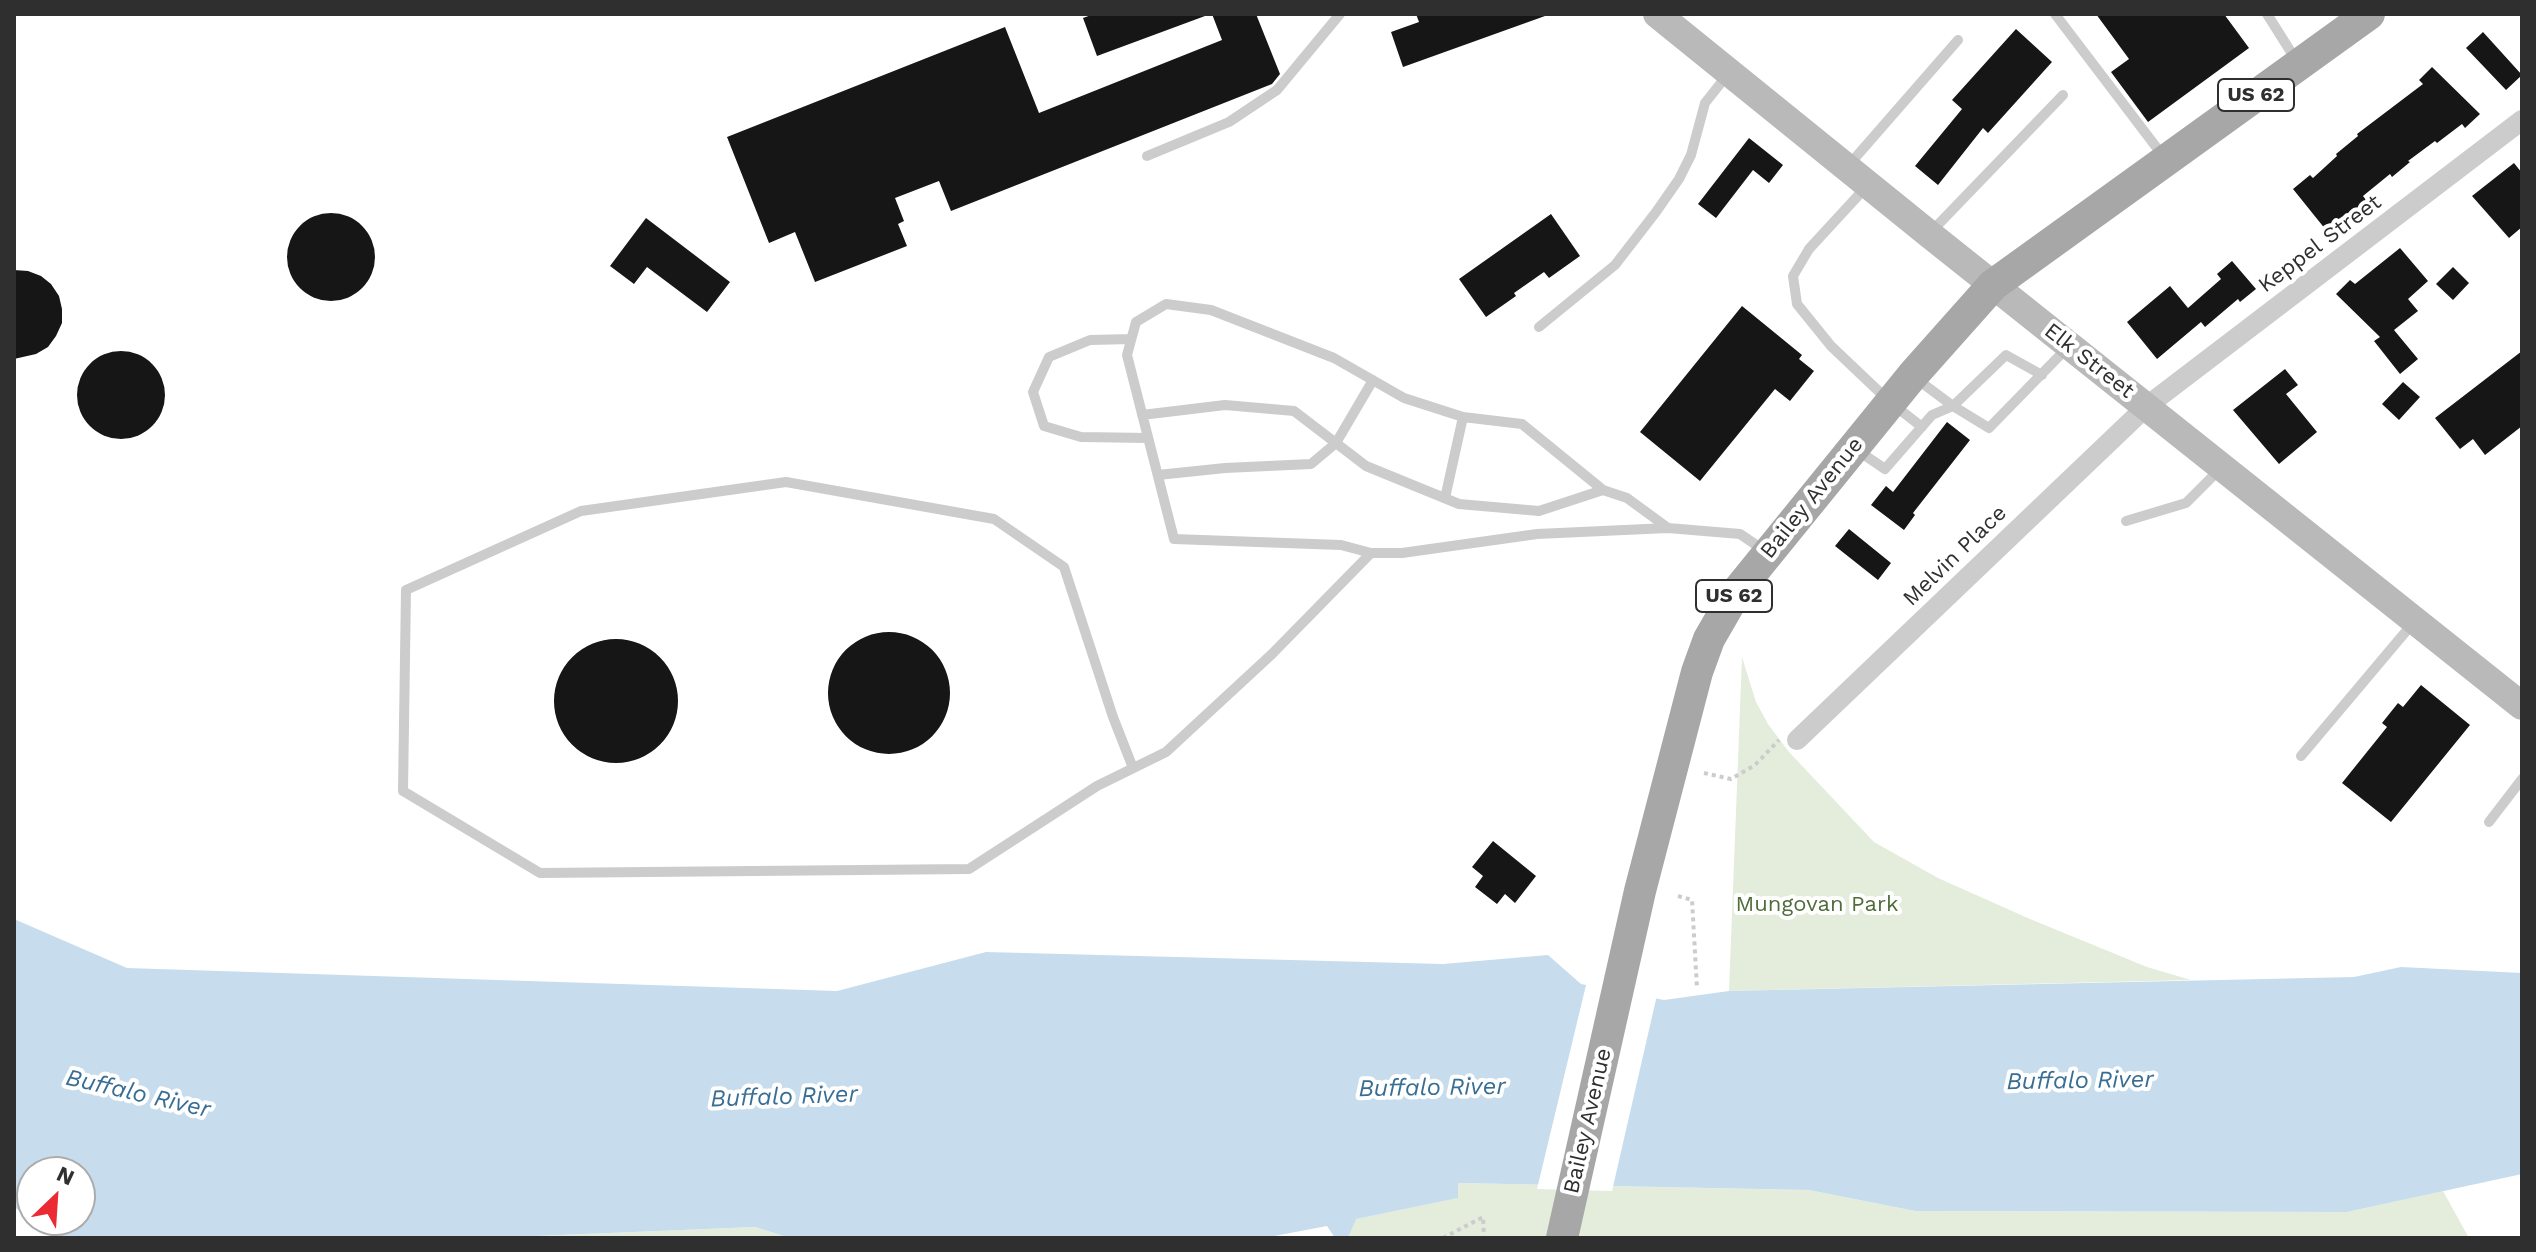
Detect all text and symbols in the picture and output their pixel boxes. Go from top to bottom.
road number: US 62 [2218,79,2294,111]
street label: Keppel Street [2253,189,2387,299]
street label: Elk Street [2039,318,2139,404]
street label: Bailey Avenue [1755,432,1869,564]
street label: Melvin Place [1898,500,2012,612]
road number: US 62 [1696,580,1772,612]
park label: Mungovan Park [1736,892,1898,918]
street label: Bailey Avenue [1558,1046,1618,1196]
water label: Buffalo River [63,1063,213,1125]
water label: Buffalo River [2006,1065,2154,1097]
water label: Buffalo River [1358,1072,1506,1104]
water label: Buffalo River [710,1080,858,1114]
north arrow [16,1156,96,1236]
text: N [53,1161,78,1190]

